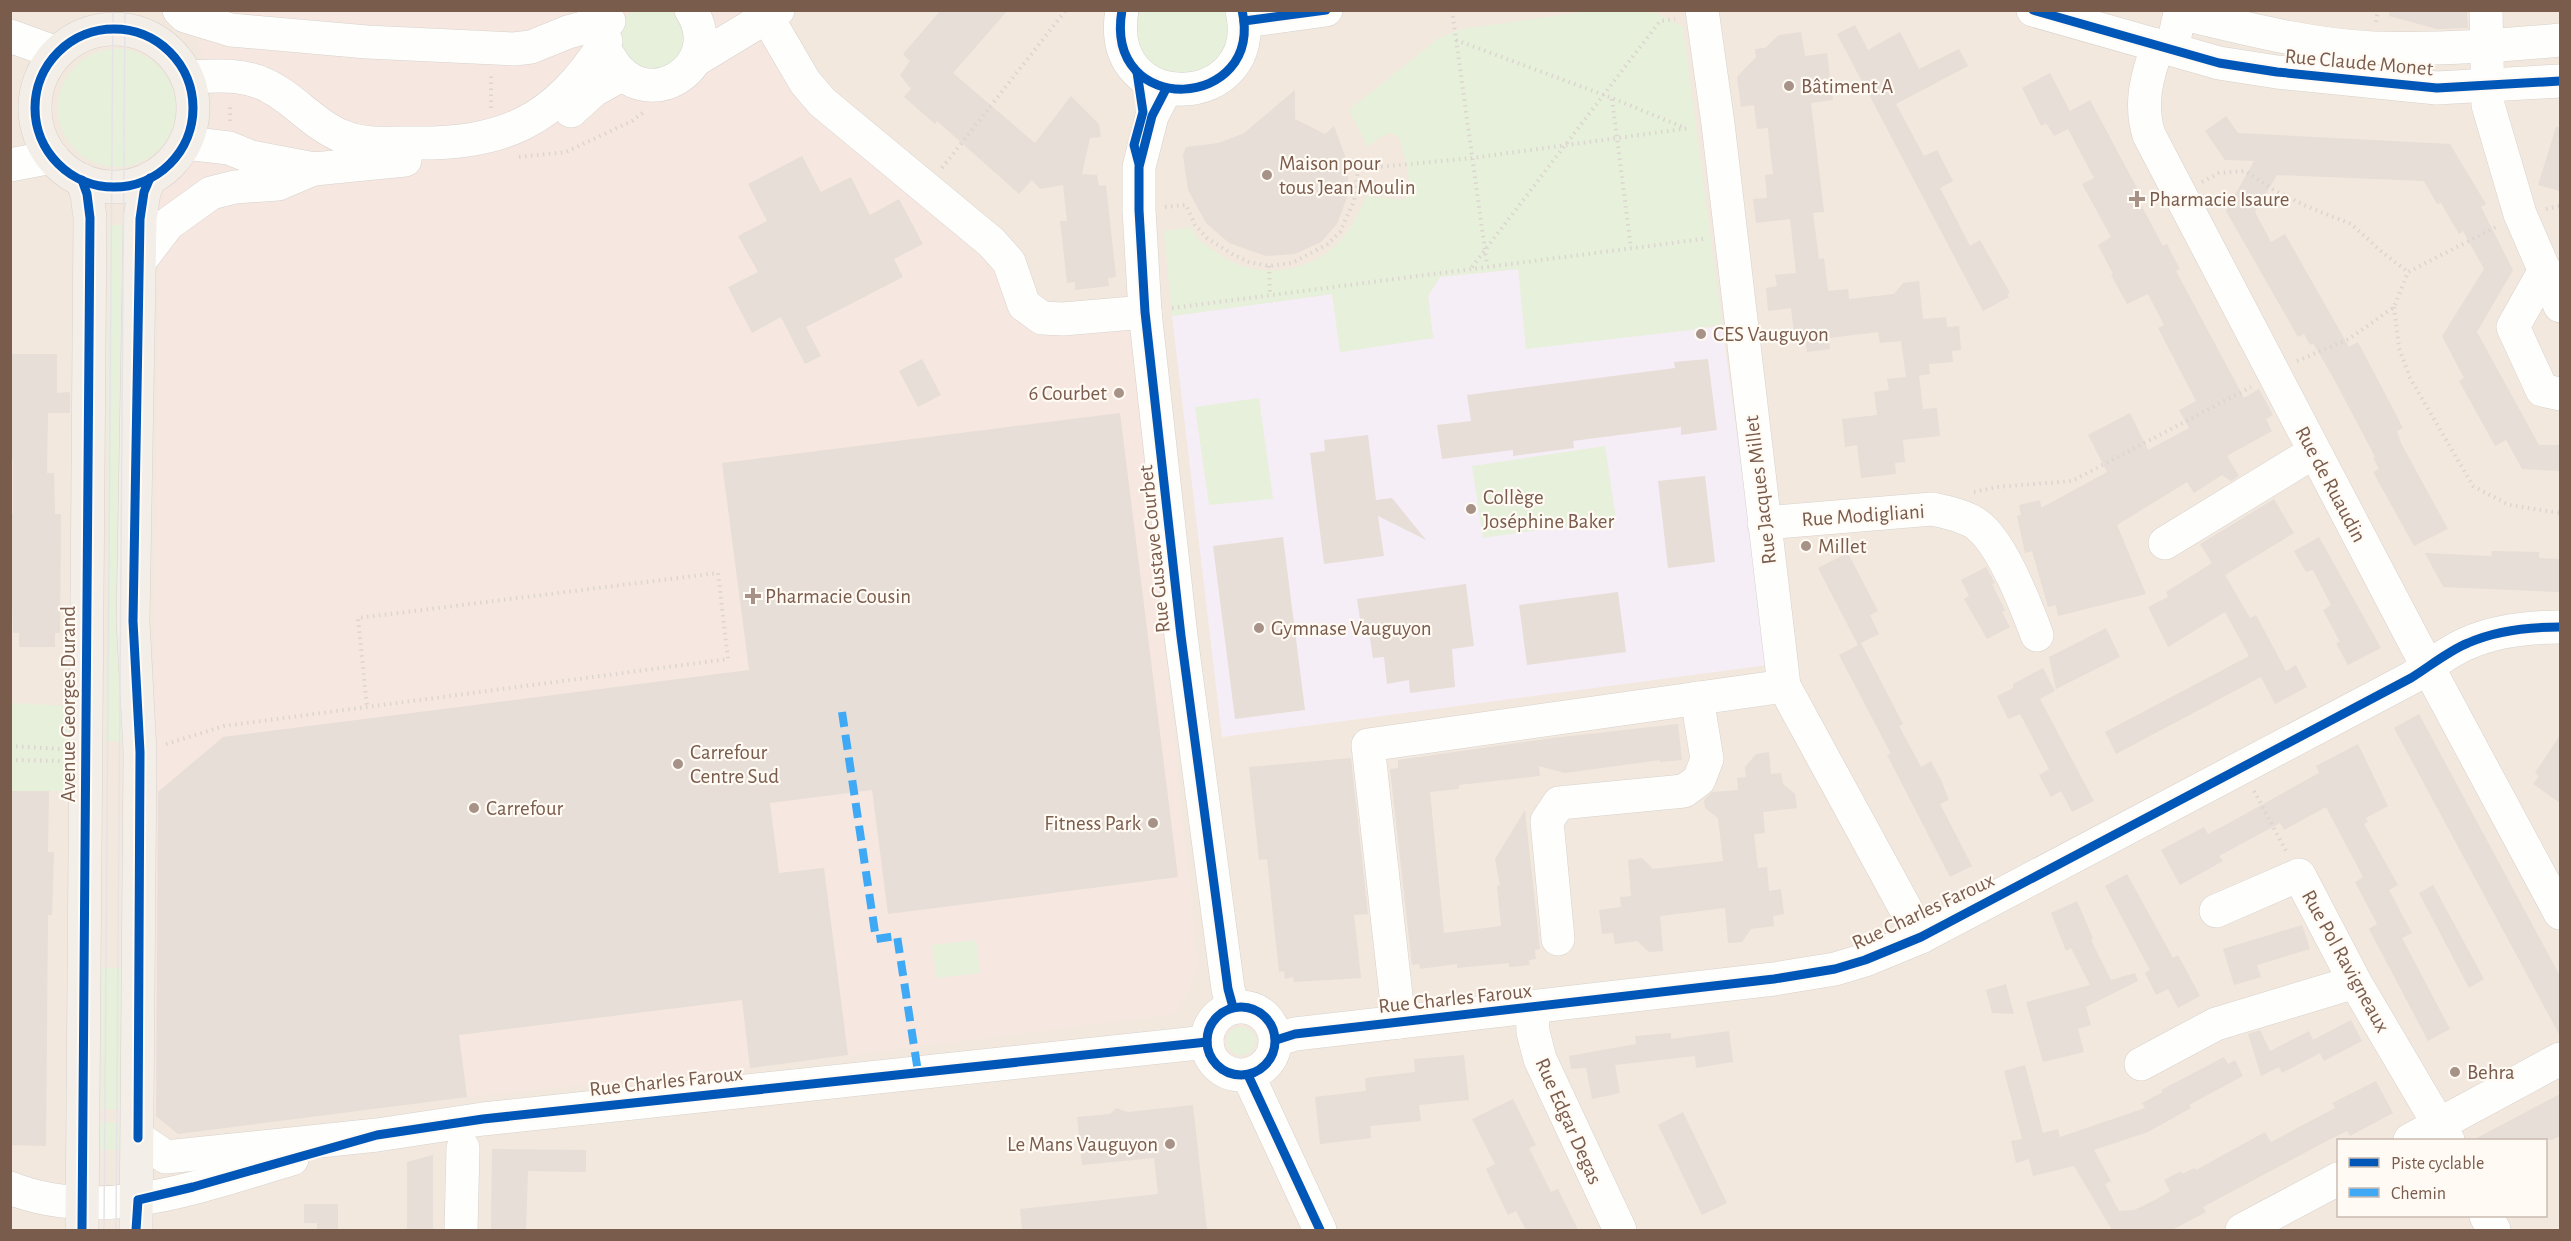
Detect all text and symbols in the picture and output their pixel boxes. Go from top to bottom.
street label: Rue Claude Monet [2284,46,2434,79]
place label: Bâtiment A [1801,76,1893,97]
marker: Bâtiment A [1782,79,1796,93]
place label: Maison pour tous Jean Moulin [1279,153,1416,198]
marker: Maison pour tous Jean Moulin [1260,168,1274,182]
place label: Pharmacie Isaure [2149,189,2290,210]
marker: Pharmacie Isaure [2130,192,2144,206]
place label: CES Vauguyon [1713,324,1829,345]
marker: CES Vauguyon [1694,327,1708,341]
place label: 6 Courbet [1028,383,1107,404]
marker: 6 Courbet [1112,386,1126,400]
street label: Rue Jacques Millet [1741,414,1780,565]
street label: Rue de Ruaudin [2291,423,2370,546]
street label: Rue Gustave Courbet [1135,464,1174,634]
place label: Collège Joséphine Baker [1483,487,1614,532]
street label: Rue Modigliani [1801,501,1925,530]
marker: Collège Joséphine Baker [1464,502,1478,516]
place label: Millet [1818,536,1867,557]
marker: Millet [1799,539,1813,553]
place label: Pharmacie Cousin [765,586,911,607]
marker: Pharmacie Cousin [746,589,760,603]
street label: Avenue Georges Durand [58,606,79,802]
place label: Gymnase Vauguyon [1271,618,1432,639]
marker: Gymnase Vauguyon [1252,621,1266,635]
place label: Carrefour Centre Sud [690,742,779,787]
marker: Carrefour Centre Sud [671,757,685,771]
place label: Carrefour [486,798,563,819]
marker: Carrefour [467,801,481,815]
place label: Fitness Park [1044,813,1141,834]
marker: Fitness Park [1146,816,1160,830]
street label: Rue Charles Faroux [1849,869,1998,954]
street label: Rue Pol Ravigneaux [2298,887,2393,1036]
street label: Rue Charles Faroux [1377,980,1533,1017]
street label: Rue Edgar Degas [1531,1055,1606,1187]
place label: Behra [2467,1062,2515,1083]
street label: Rue Charles Faroux [588,1063,744,1100]
marker: Behra [2448,1065,2462,1079]
place label: Le Mans Vauguyon [1007,1134,1158,1155]
marker: Le Mans Vauguyon [1163,1137,1177,1151]
legend [2337,1139,2547,1217]
text: Piste cyclable [2391,1155,2484,1173]
text: Chemin [2391,1185,2446,1203]

